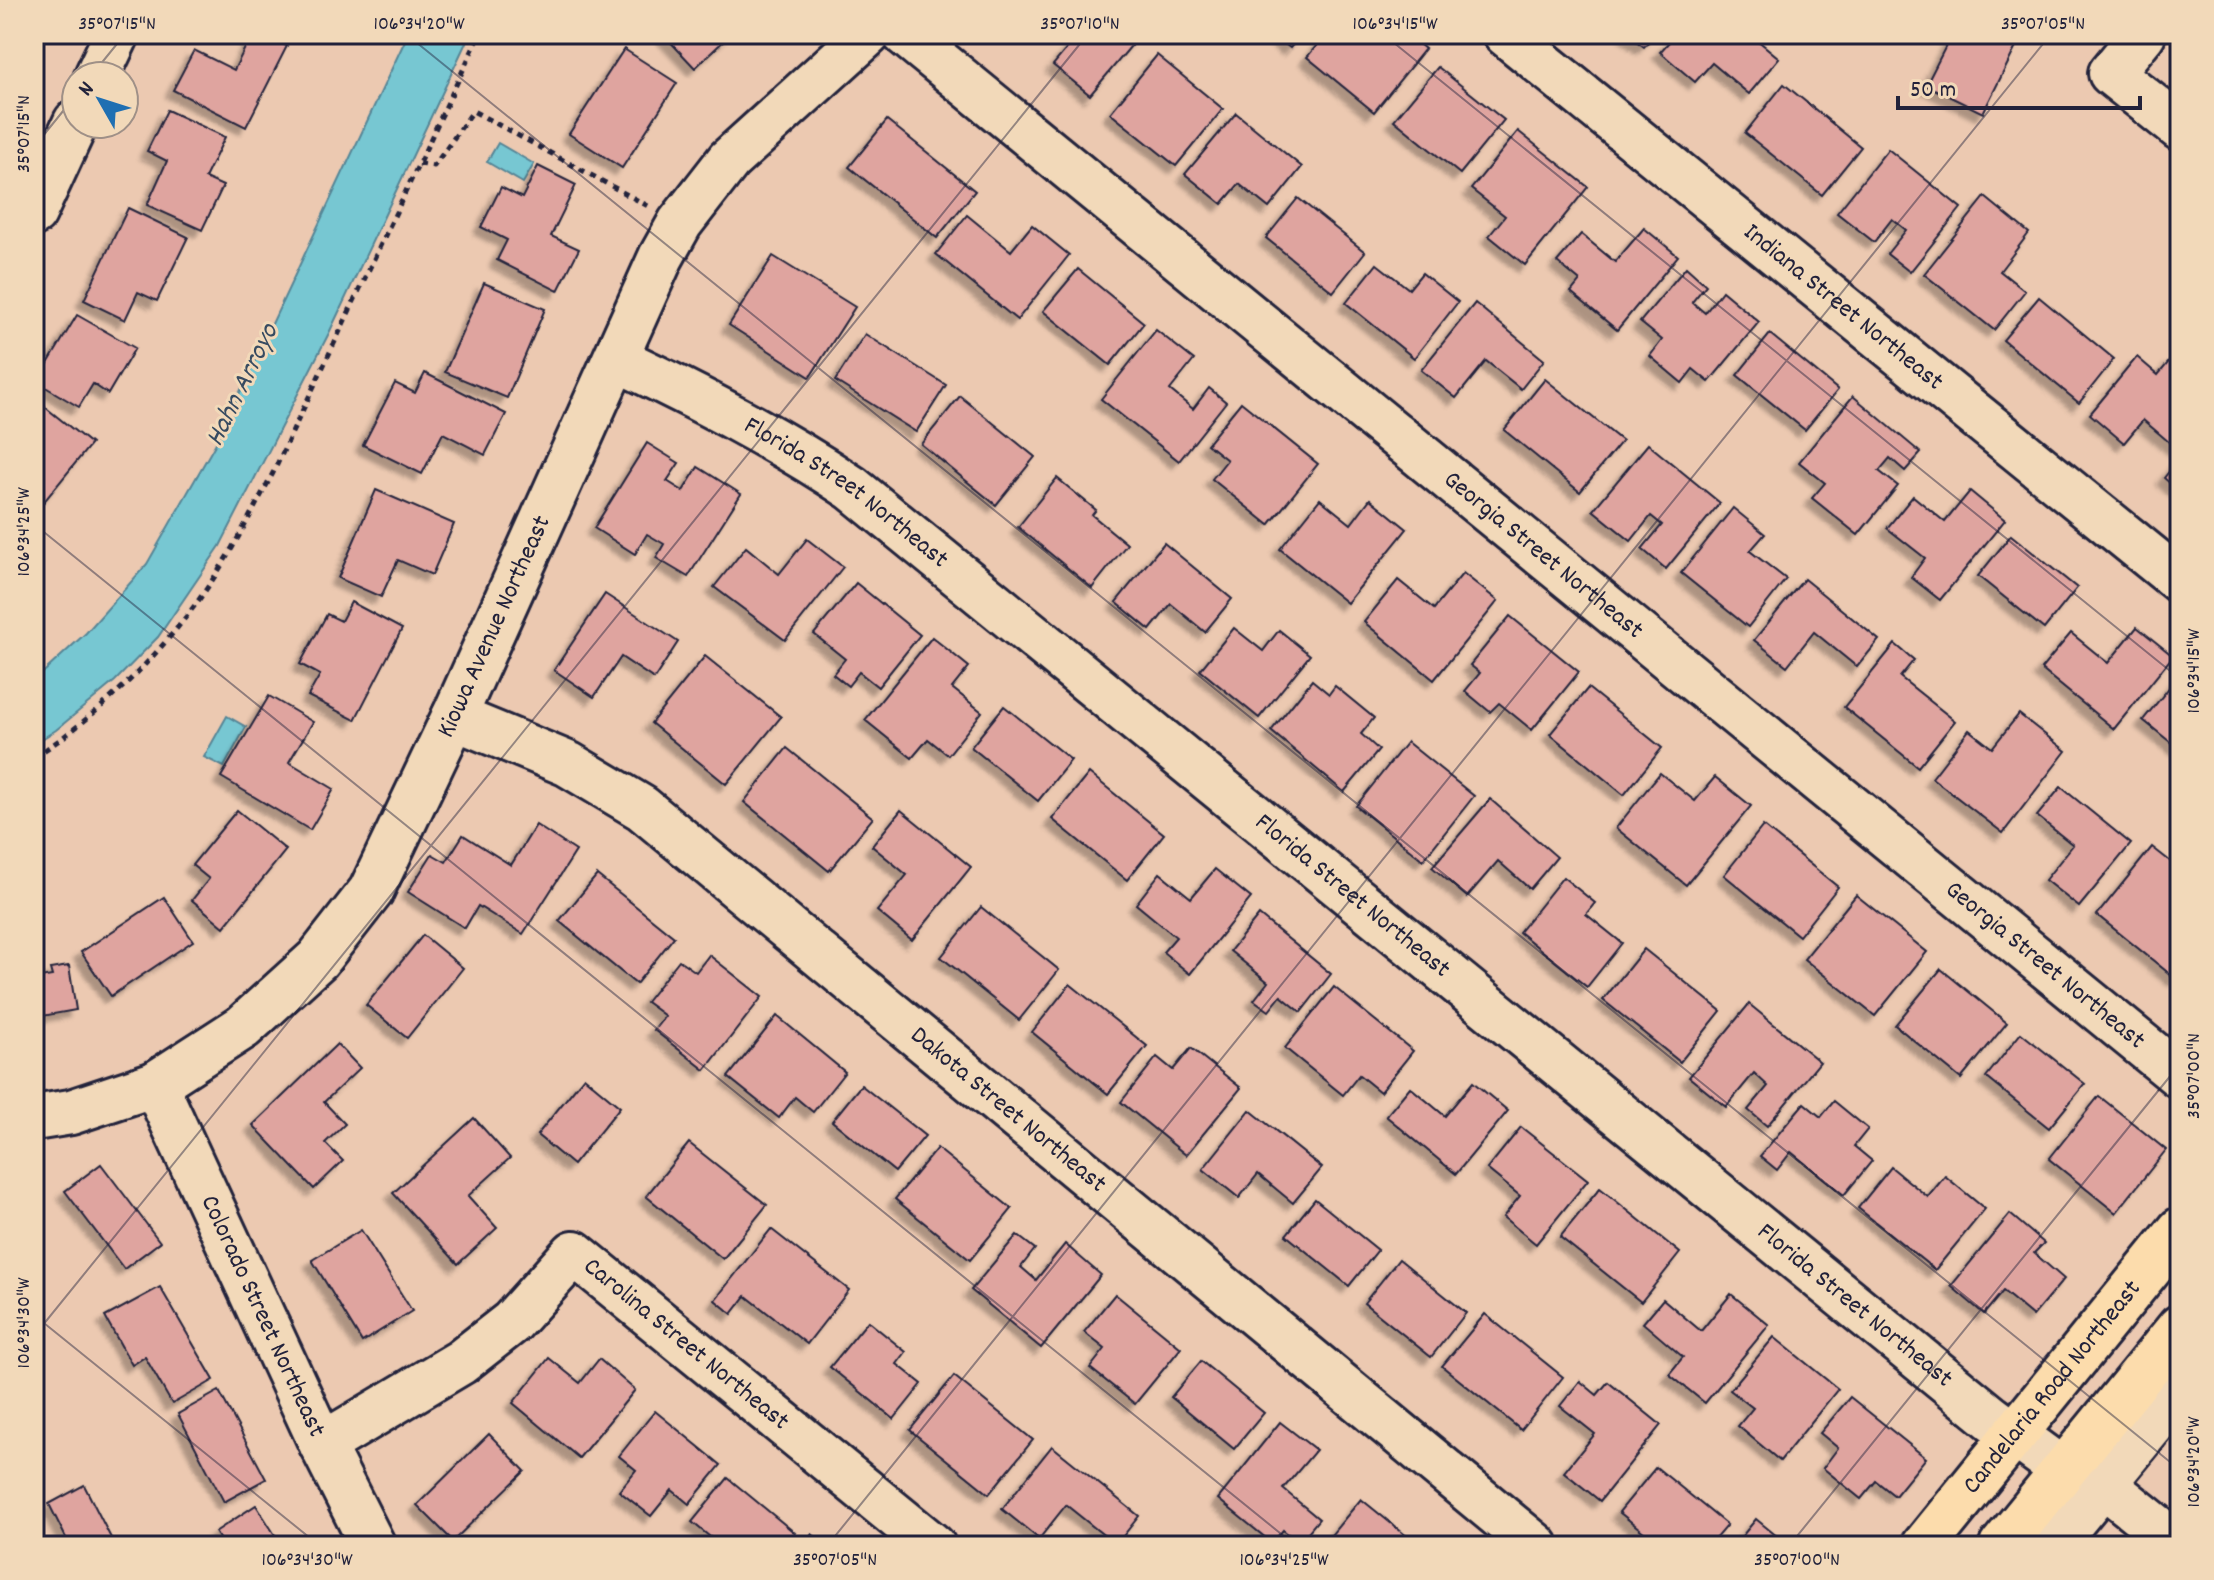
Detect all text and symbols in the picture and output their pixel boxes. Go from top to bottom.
text: 35°07'15"N [78,11,156,39]
text: 106°34'20"W [374,11,465,39]
text: 35°07'10"N [1040,11,1120,39]
text: 106°34'15"W [1353,11,1438,39]
text: 35°07'05"N [2001,11,2085,39]
north arrow [60,60,140,140]
scale bar [1898,60,2140,110]
text: 50 m [1910,74,1956,108]
text: N [72,76,103,104]
text: 35°07'15"N [11,95,39,173]
street label: Indiana Street Northeast [1735,215,1951,400]
water label: Hahn Arroyo [197,317,292,454]
street label: Florida Street Northeast [737,408,956,578]
street label: Georgia Street Northeast [1435,462,1652,649]
text: 106°34'25"W [11,487,39,577]
street label: Kiowa Avenue Northeast [428,509,561,744]
text: 106°34'15"W [2181,628,2209,713]
street label: Florida Street Northeast [1246,805,1459,988]
street label: Georgia Street Northeast [1937,872,2153,1059]
street label: Dakota Street Northeast [902,1018,1114,1203]
text: 35°07'00"N [2181,1033,2209,1119]
street label: Colorado Street Northeast [191,1189,335,1444]
street label: Florida Street Northeast [1748,1215,1961,1397]
street label: Carolina Street Northeast [575,1249,797,1440]
street label: Candelaria Road Northeast [1954,1272,2151,1503]
text: 106°34'30"W [11,1277,39,1369]
text: 106°34'20"W [2181,1416,2209,1507]
text: 106°34'30"W [262,1547,353,1575]
text: 35°07'05"N [793,1547,877,1575]
text: 106°34'25"W [1239,1547,1329,1575]
text: 35°07'00"N [1754,1547,1840,1575]

